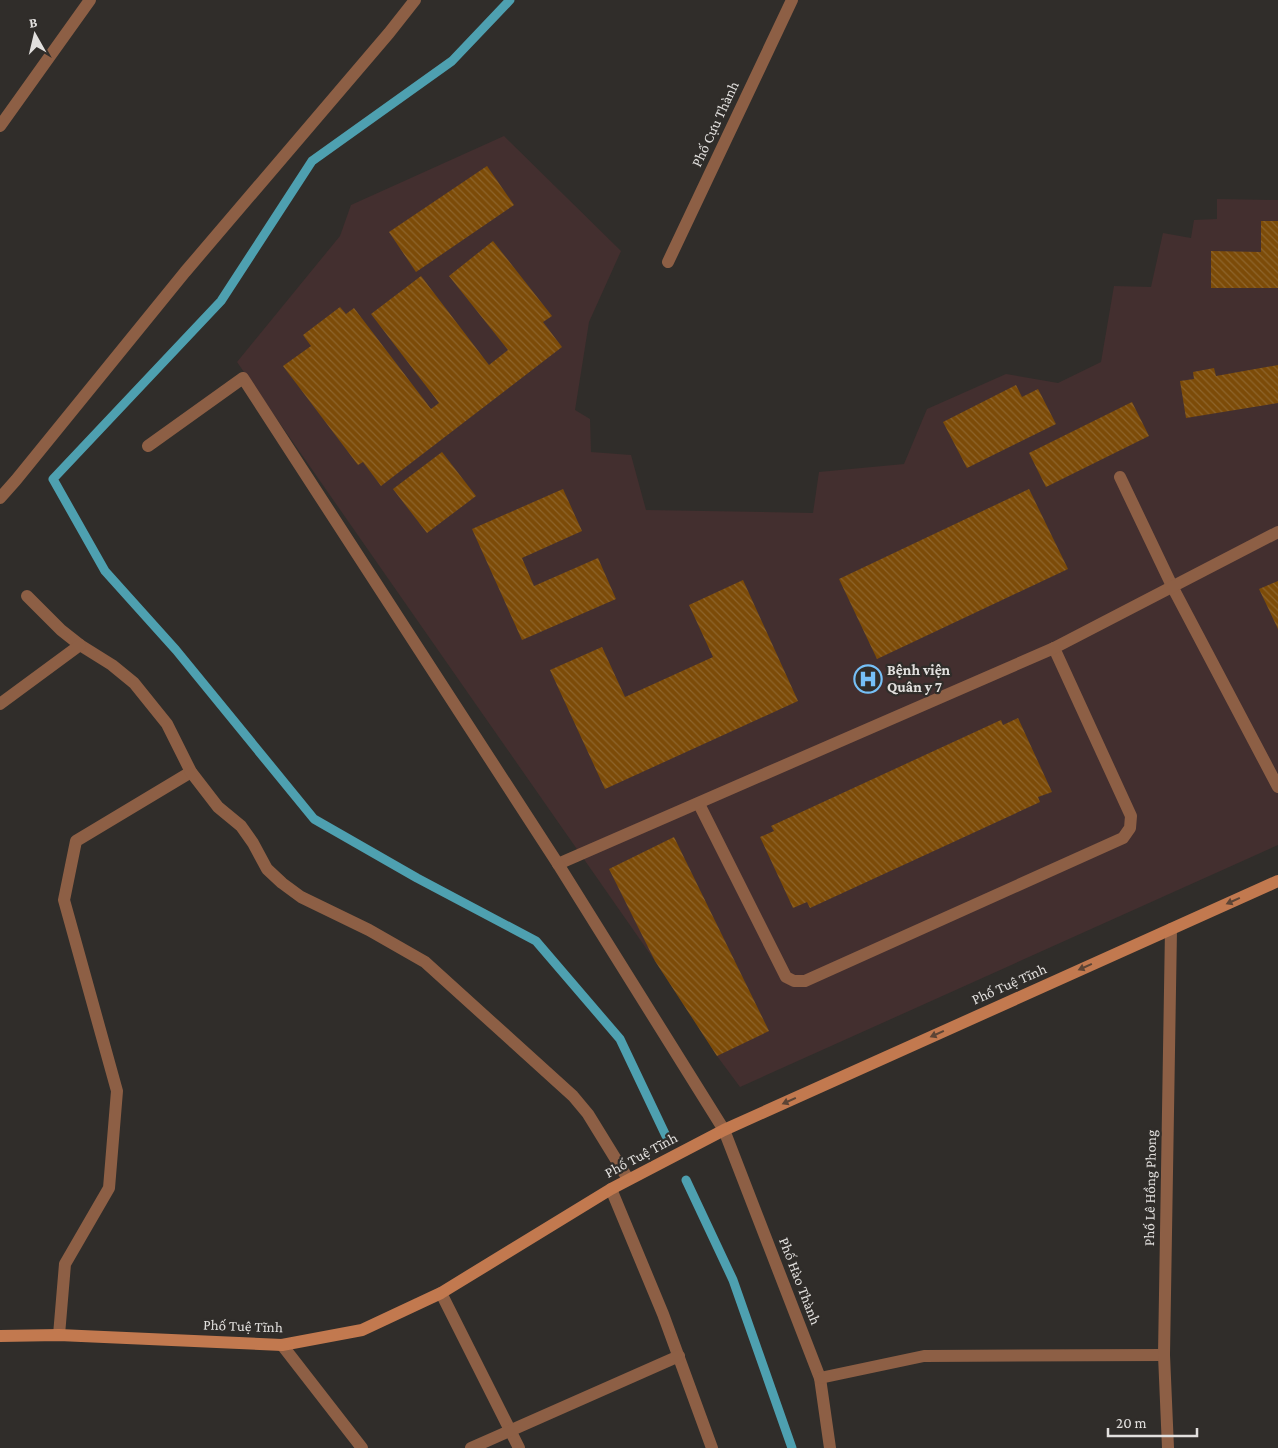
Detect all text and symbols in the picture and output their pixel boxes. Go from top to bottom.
north arrow [10,10,60,60]
text: B [28,14,38,31]
street label: Phố Cựu Thành [687,78,743,170]
place label: Bệnh viện Quân y 7 [887,662,951,695]
hospital icon: Bệnh viện Quân y 7 [853,664,883,694]
one-way arrow [1226,897,1240,905]
street label: Phố Tuệ Tĩnh [969,960,1049,1008]
one-way arrow [1078,963,1092,971]
one-way arrow [930,1030,944,1038]
one-way arrow [782,1097,796,1105]
street label: Phố Tuệ Tĩnh [602,1128,680,1182]
street label: Phố Lê Hồng Phong [1140,1130,1160,1246]
street label: Phố Hào Thành [776,1235,825,1327]
street label: Phố Tuệ Tĩnh [203,1316,283,1336]
scale bar [1108,1406,1197,1438]
text: 20 m [1116,1415,1147,1431]

